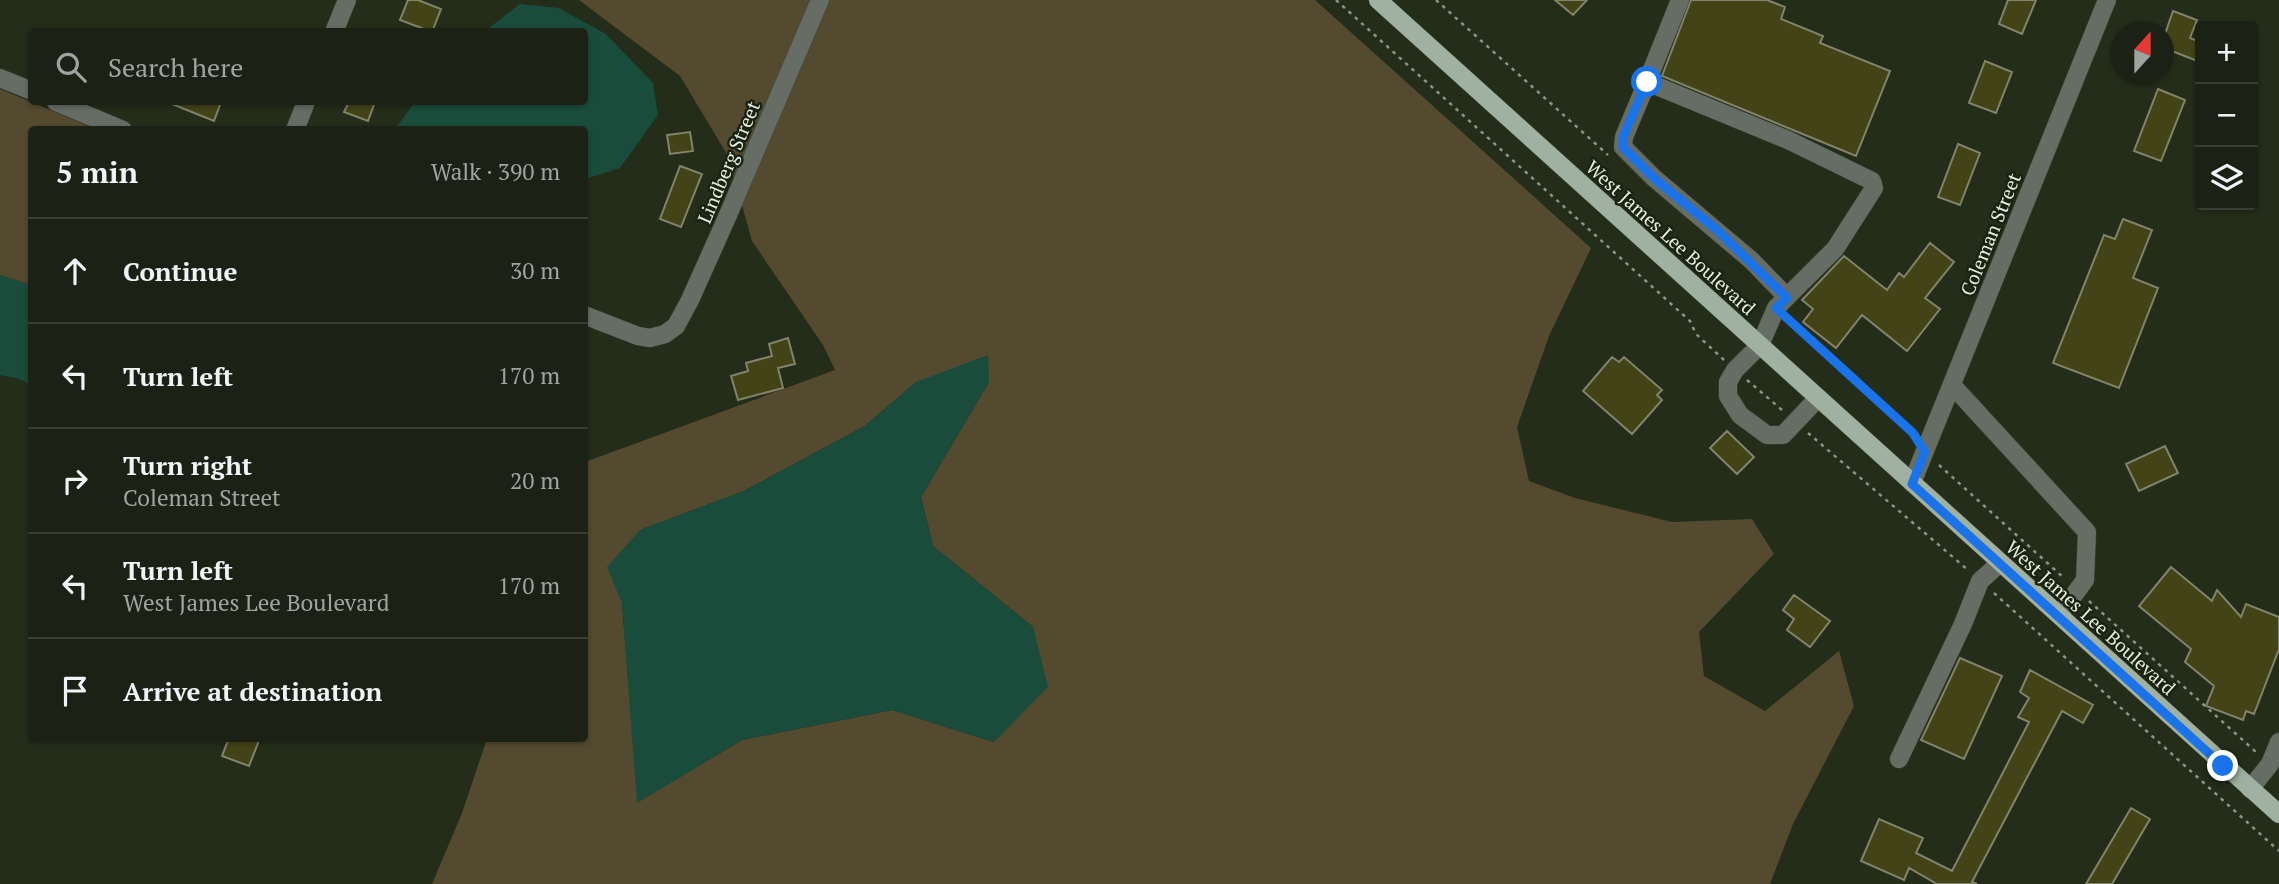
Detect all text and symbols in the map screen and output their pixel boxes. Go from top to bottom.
north arrow [2111,21,2174,84]
map controls [2195,21,2258,210]
button: + [2195,21,2258,84]
search box [28,28,588,105]
icon: search [52,48,90,86]
text: Search here [108,50,243,84]
route start [1631,66,1662,97]
button: − [2195,84,2258,147]
street label: Lindberg Street [691,97,765,227]
button: layers [2195,147,2258,210]
text: 5 min [56,152,138,192]
street label: West James Lee Boulevard [1581,154,1761,320]
text: Walk · 390 m [431,156,560,187]
street label: Coleman Street [1954,169,2026,299]
icon: ahead [56,252,94,290]
text: Continue [123,254,237,288]
text: 30 m [510,255,560,286]
icon: left [56,357,94,395]
text: Turn left [123,359,233,393]
text: 170 m [498,360,560,391]
text: Turn right [123,448,252,482]
icon: right [56,462,94,500]
text: 20 m [510,465,560,496]
text: Coleman Street [123,482,281,513]
street label: West James Lee Boulevard [2001,534,2181,700]
text: Turn left [123,553,233,587]
icon: left [56,567,94,605]
text: 170 m [498,570,560,601]
text: West James Lee Boulevard [123,587,389,618]
icon: arrive [56,672,94,710]
text: Arrive at destination [123,674,382,708]
route end [2207,750,2238,781]

